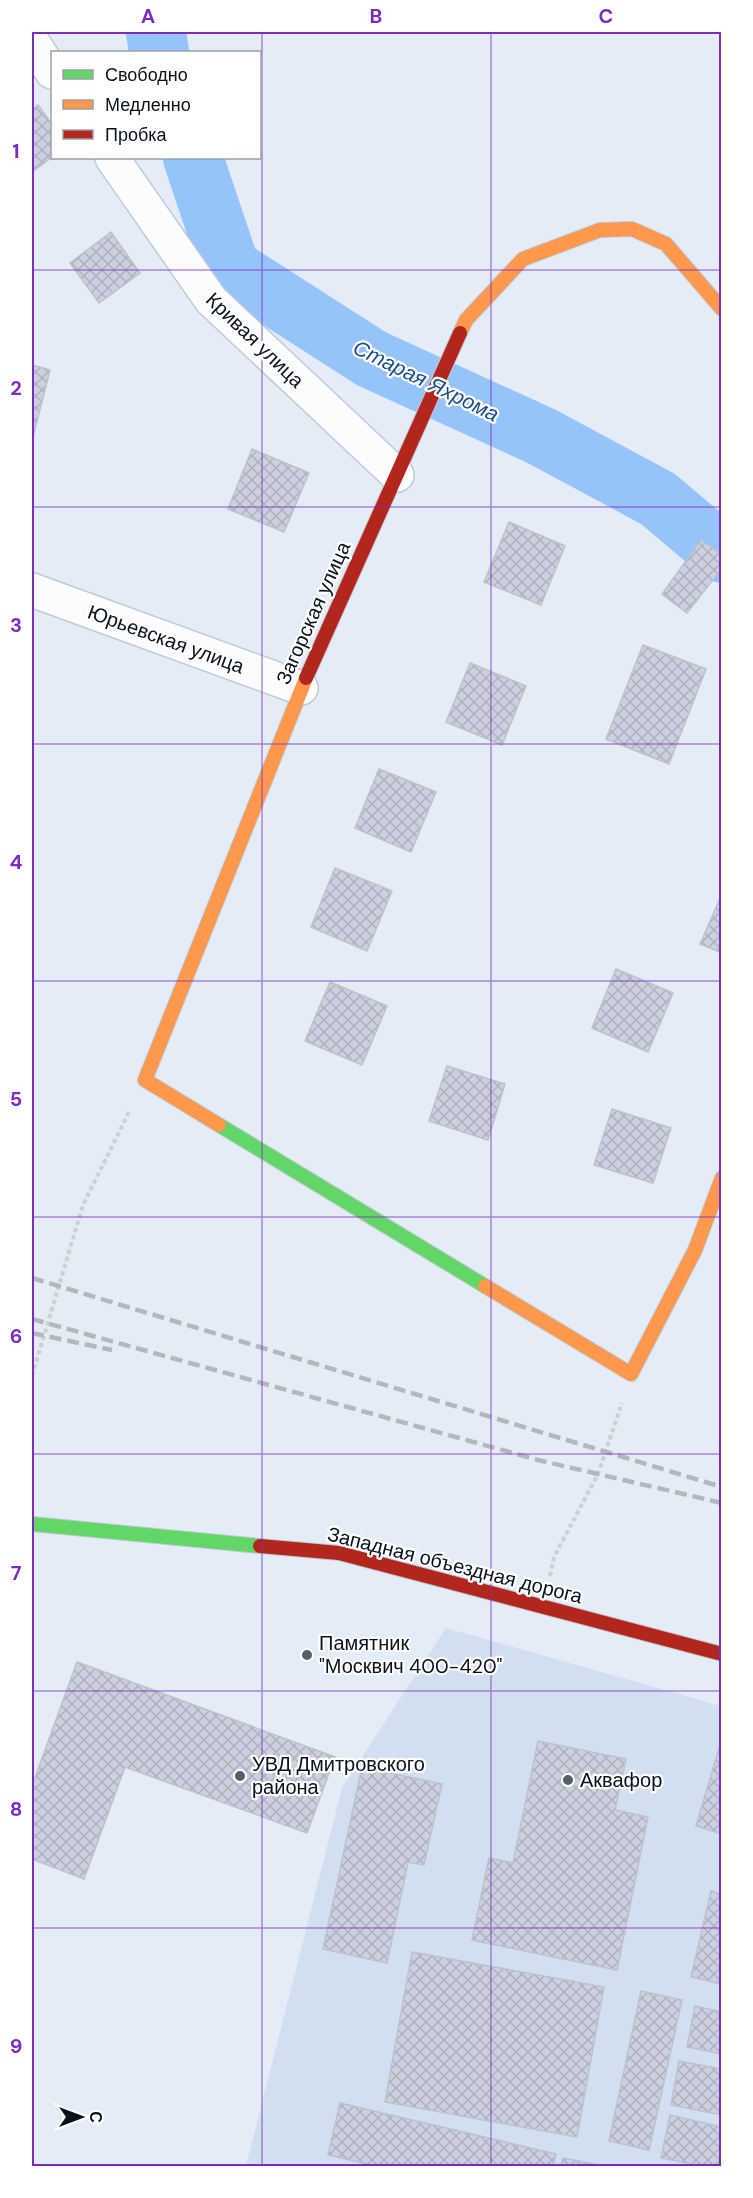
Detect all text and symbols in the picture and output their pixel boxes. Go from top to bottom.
text: A [141,3,155,29]
text: B [370,3,382,29]
text: C [599,3,613,29]
legend [51,51,261,159]
text: Свободно [105,63,188,87]
text: Медленно [105,93,191,117]
text: Пробка [105,123,168,147]
text: 1 [12,138,20,164]
street label: Кривая улица [200,287,310,394]
water label: Старая Яхрома [348,334,504,428]
text: 2 [10,375,22,401]
street label: Загорская улица [270,537,356,689]
street label: Юрьевская улица [84,599,249,680]
text: 3 [10,612,22,638]
text: 4 [10,849,23,875]
text: 5 [10,1086,22,1112]
text: 6 [10,1323,22,1349]
street label: Западная объездная дорога [325,1521,586,1610]
text: 7 [11,1560,22,1586]
place label: Памятник "Москвич 400-420" [319,1630,503,1679]
marker: Памятник "Москвич 400-420" [300,1648,314,1662]
place label: УВД Дмитровского района [252,1751,425,1800]
place label: Аквафор [580,1767,662,1793]
marker: УВД Дмитровского района [233,1769,247,1783]
marker: Аквафор [561,1773,575,1787]
text: 8 [10,1796,22,1822]
text: 9 [10,2033,22,2059]
north arrow [51,2087,111,2147]
text: С [85,2111,106,2123]

